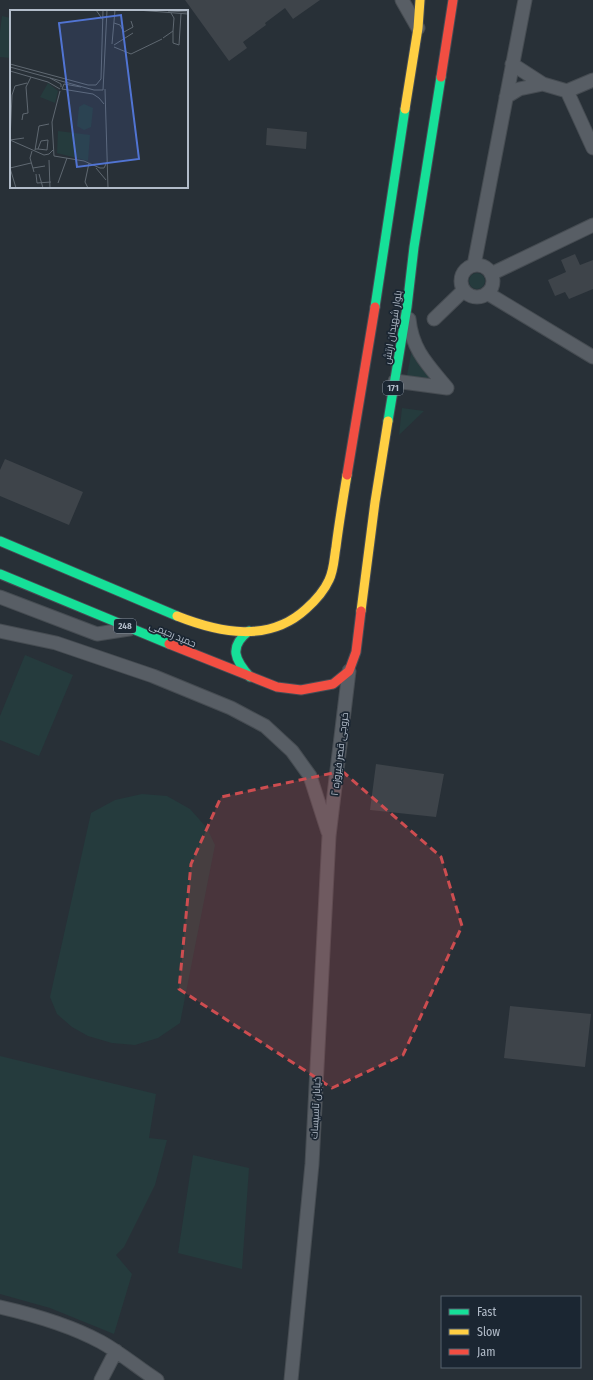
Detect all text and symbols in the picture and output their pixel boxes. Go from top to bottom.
inset map [10,10,188,188]
street label: بلوار شهیدان ارتش [381,289,405,365]
road number: 171 [383,381,403,395]
road number: 248 [114,619,136,633]
street label: حمید رحیمی [147,620,198,650]
street label: خروجی قصر فیروزه ۲ [329,712,351,797]
street label: خیابان تاسیسات [308,1077,324,1140]
legend [441,1296,581,1368]
text: Fast [477,1305,496,1319]
text: Slow [477,1325,500,1339]
text: Jam [477,1345,495,1359]

